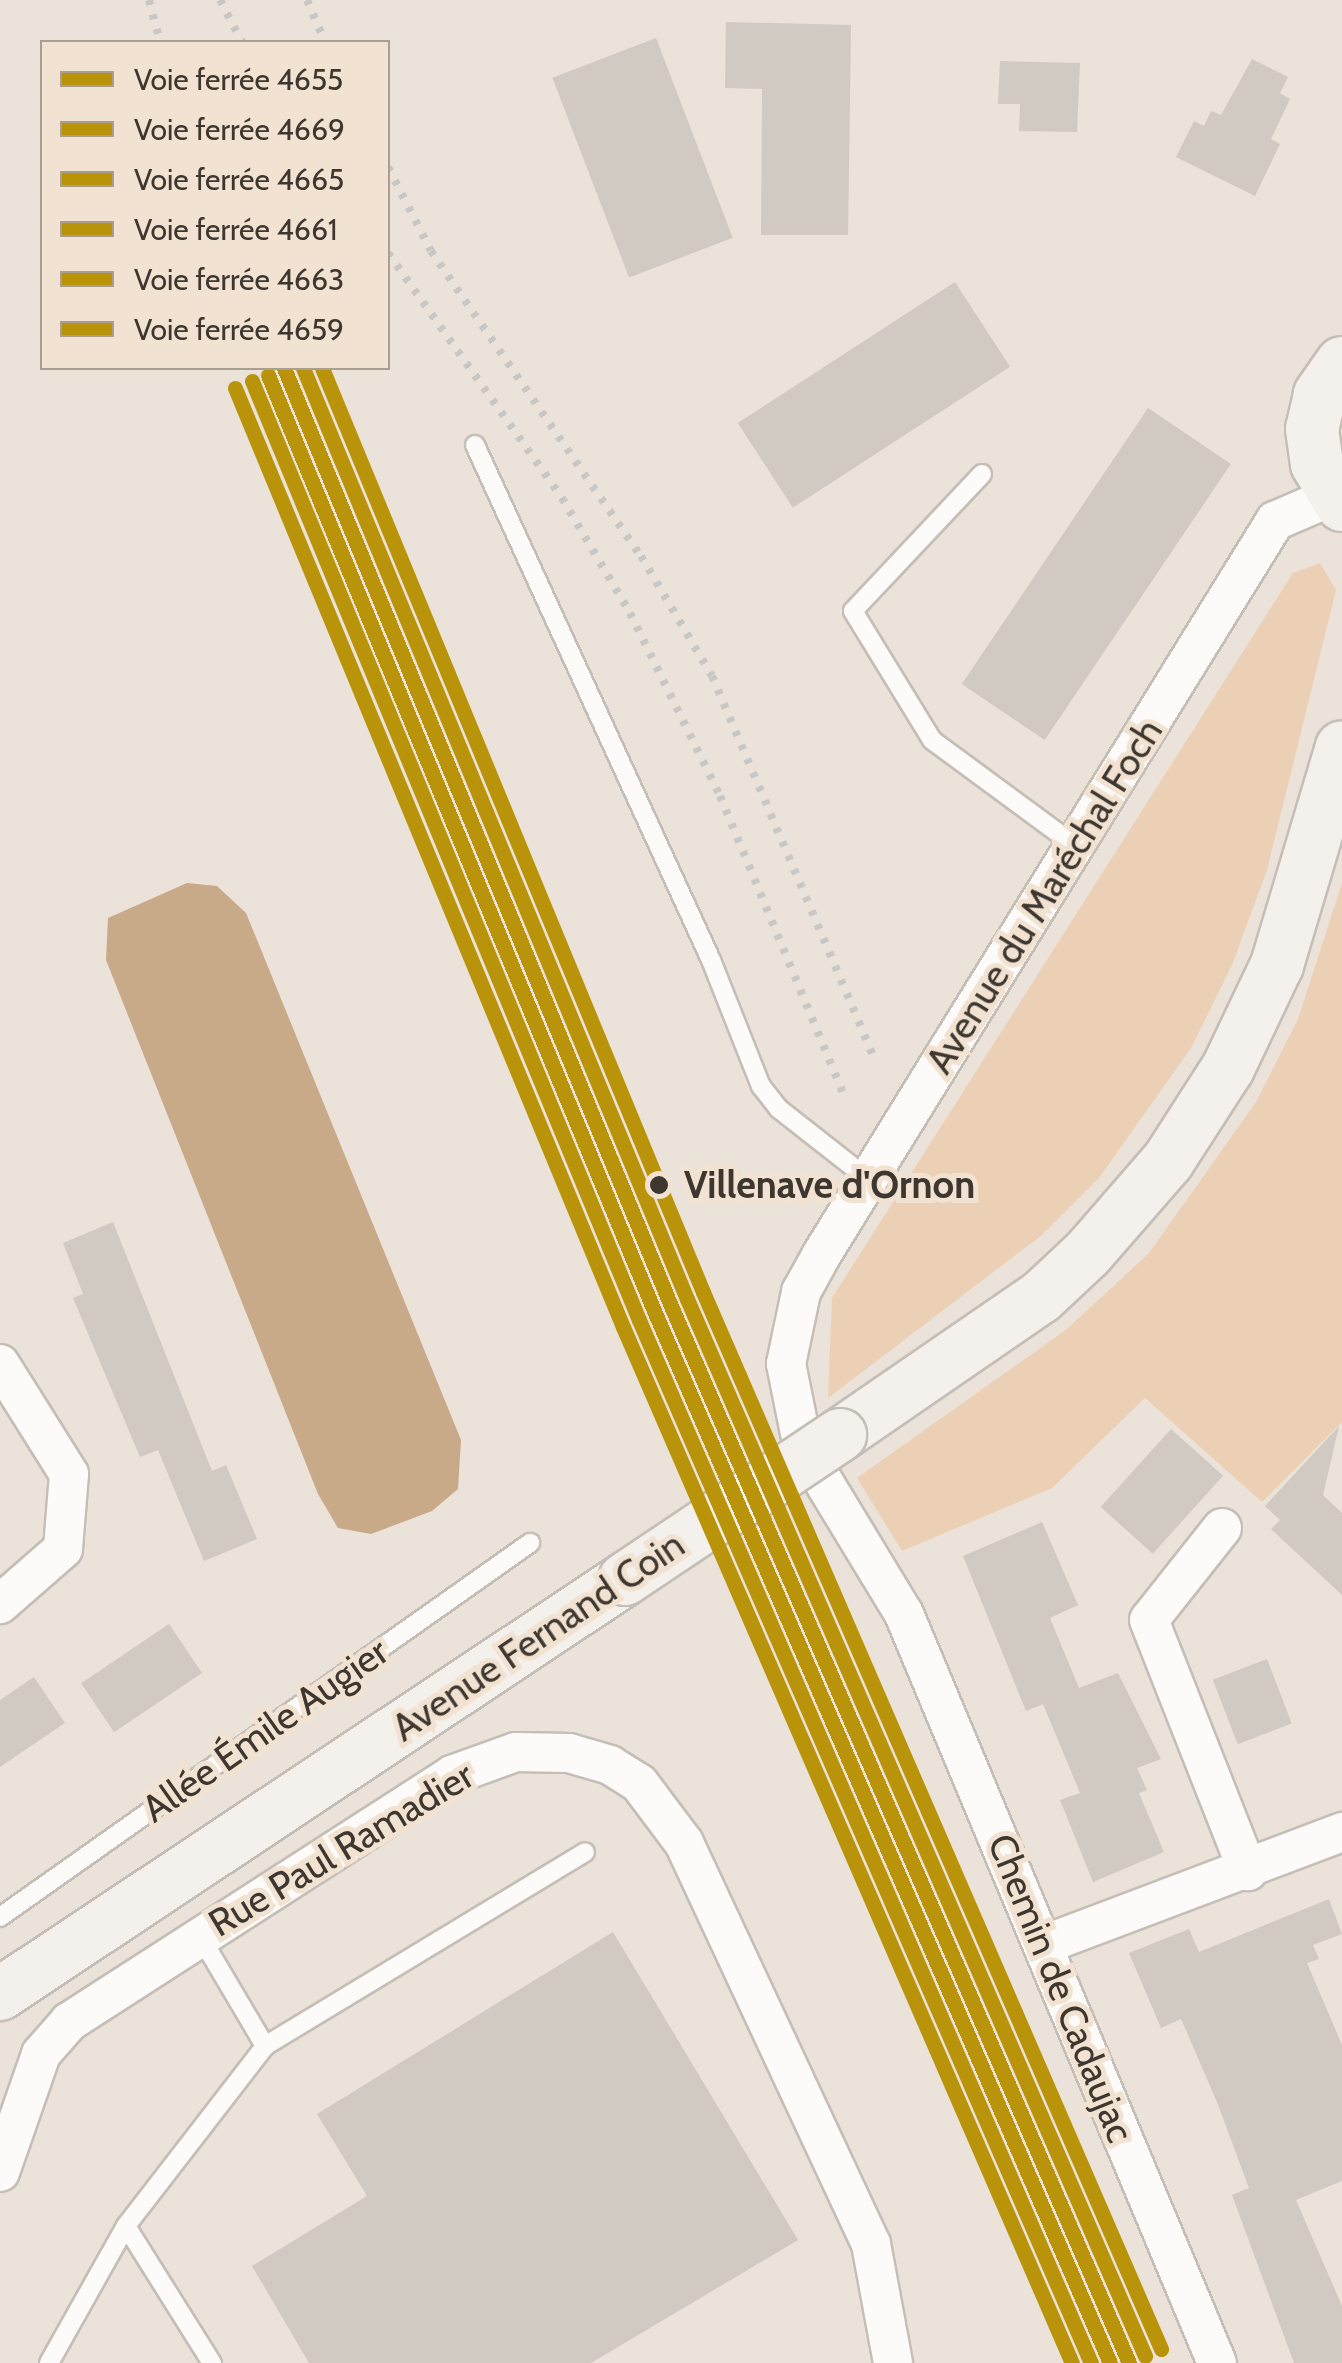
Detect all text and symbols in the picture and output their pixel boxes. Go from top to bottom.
legend [40,40,390,370]
text: Voie ferrée 4655 [134,61,343,98]
text: Voie ferrée 4669 [134,111,345,148]
text: Voie ferrée 4665 [134,161,344,198]
text: Voie ferrée 4661 [134,211,337,248]
text: Voie ferrée 4663 [134,261,344,298]
text: Voie ferrée 4659 [134,311,344,348]
street label: Avenue du Maréchal Foch [916,710,1172,1082]
place label: Villenave d'Ornon [684,1162,975,1208]
marker: Villenave d'Ornon [643,1169,675,1201]
street label: Avenue Fernand Coin [383,1521,693,1751]
street label: Allée Émile Augier [133,1628,397,1832]
street label: Rue Paul Ramadier [201,1752,481,1946]
street label: Chemin de Cadaujac [978,1827,1144,2149]

